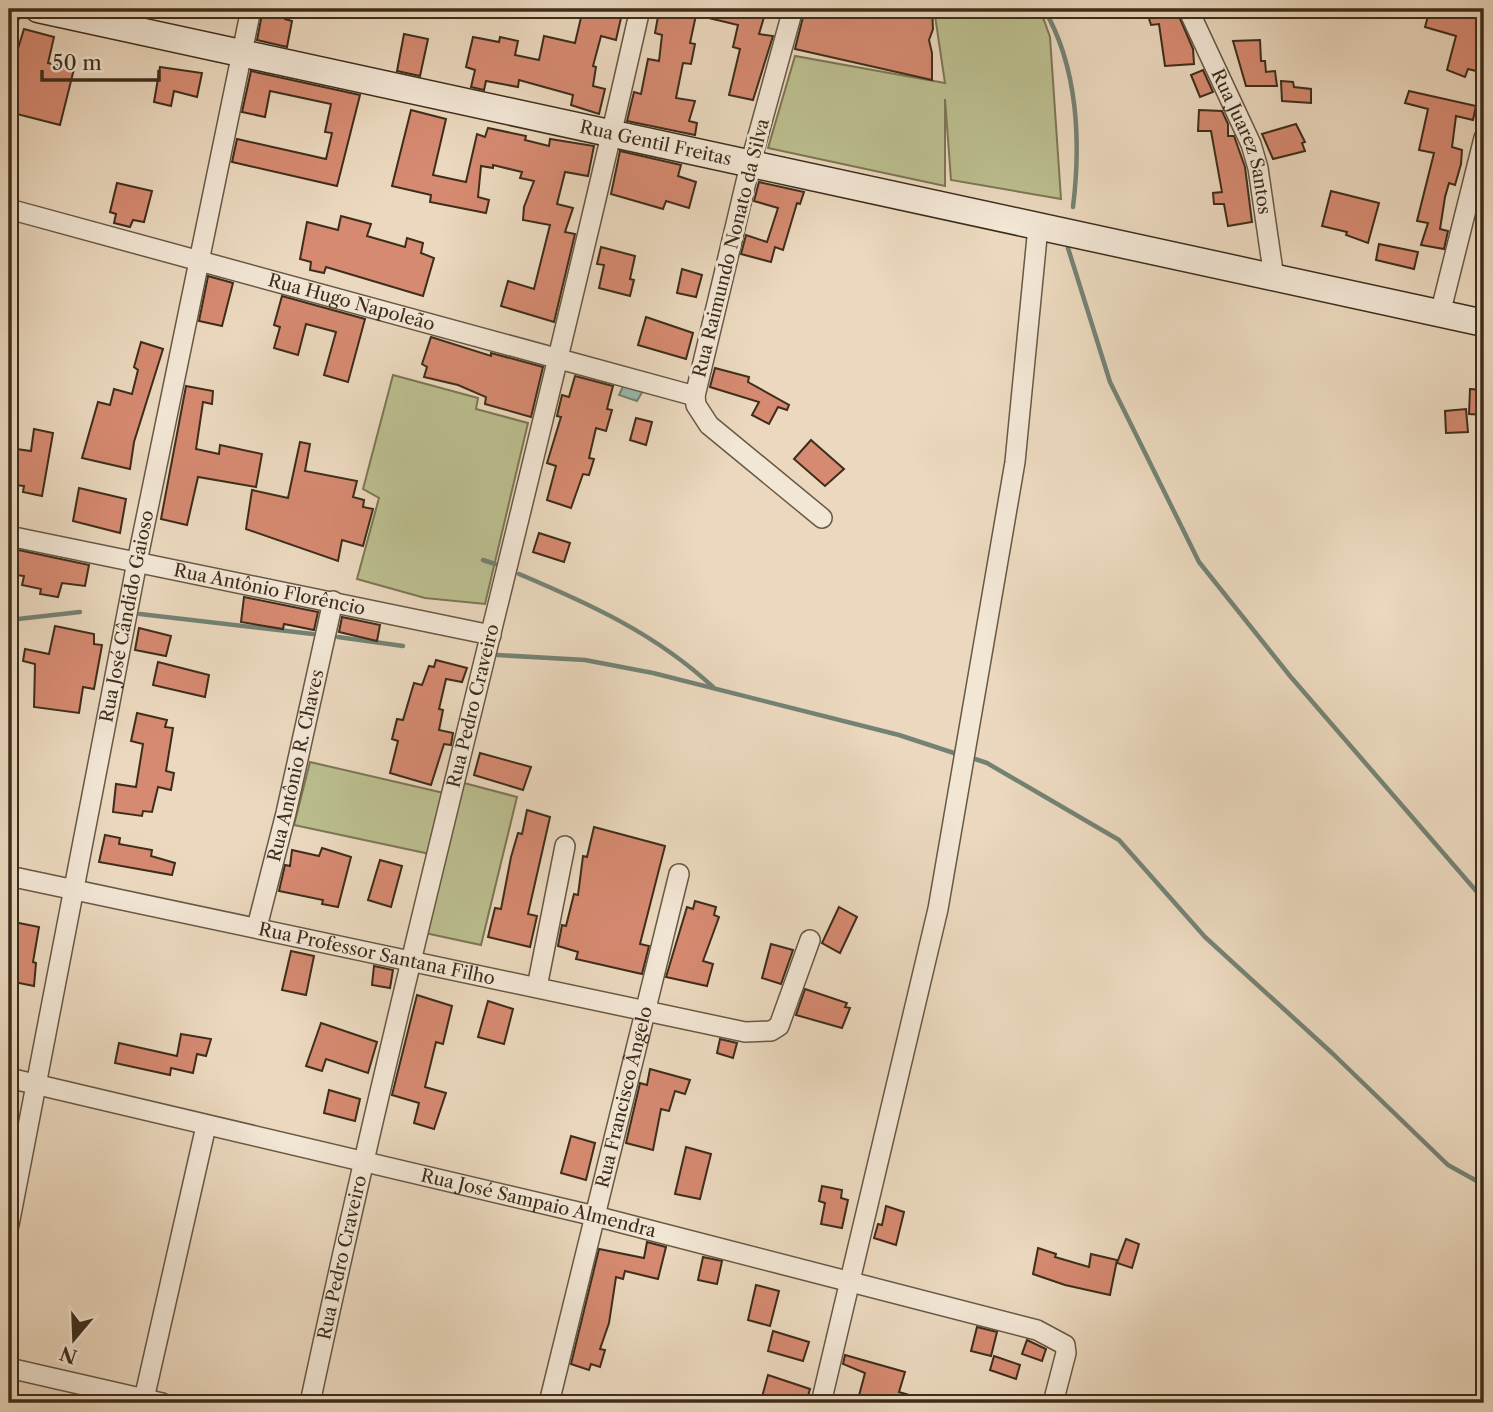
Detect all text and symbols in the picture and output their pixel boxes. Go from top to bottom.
scale bar [42,38,159,82]
text: 50 m [52,50,102,75]
street label: Rua Juarez Santos [1206,65,1276,216]
street label: Rua Gentil Freitas [578,116,733,170]
street label: Rua Raimundo Nonato da Silva [688,116,774,380]
street label: Rua Hugo Napoleão [266,269,437,336]
street label: Rua José Cândido Gaioso [95,508,158,724]
street label: Rua Antônio Florêncio [172,559,367,620]
street label: Rua Pedro Craveiro [442,622,504,790]
street label: Rua Antônio R. Chaves [263,667,328,864]
street label: Rua Professor Santana Filho [257,918,497,990]
street label: Rua Francisco Ângelo [591,1004,657,1190]
street label: Rua José Sampaio Almendra [419,1164,659,1242]
street label: Rua Pedro Craveiro [313,1173,371,1342]
north arrow [38,1304,108,1374]
text: N [57,1341,80,1368]

